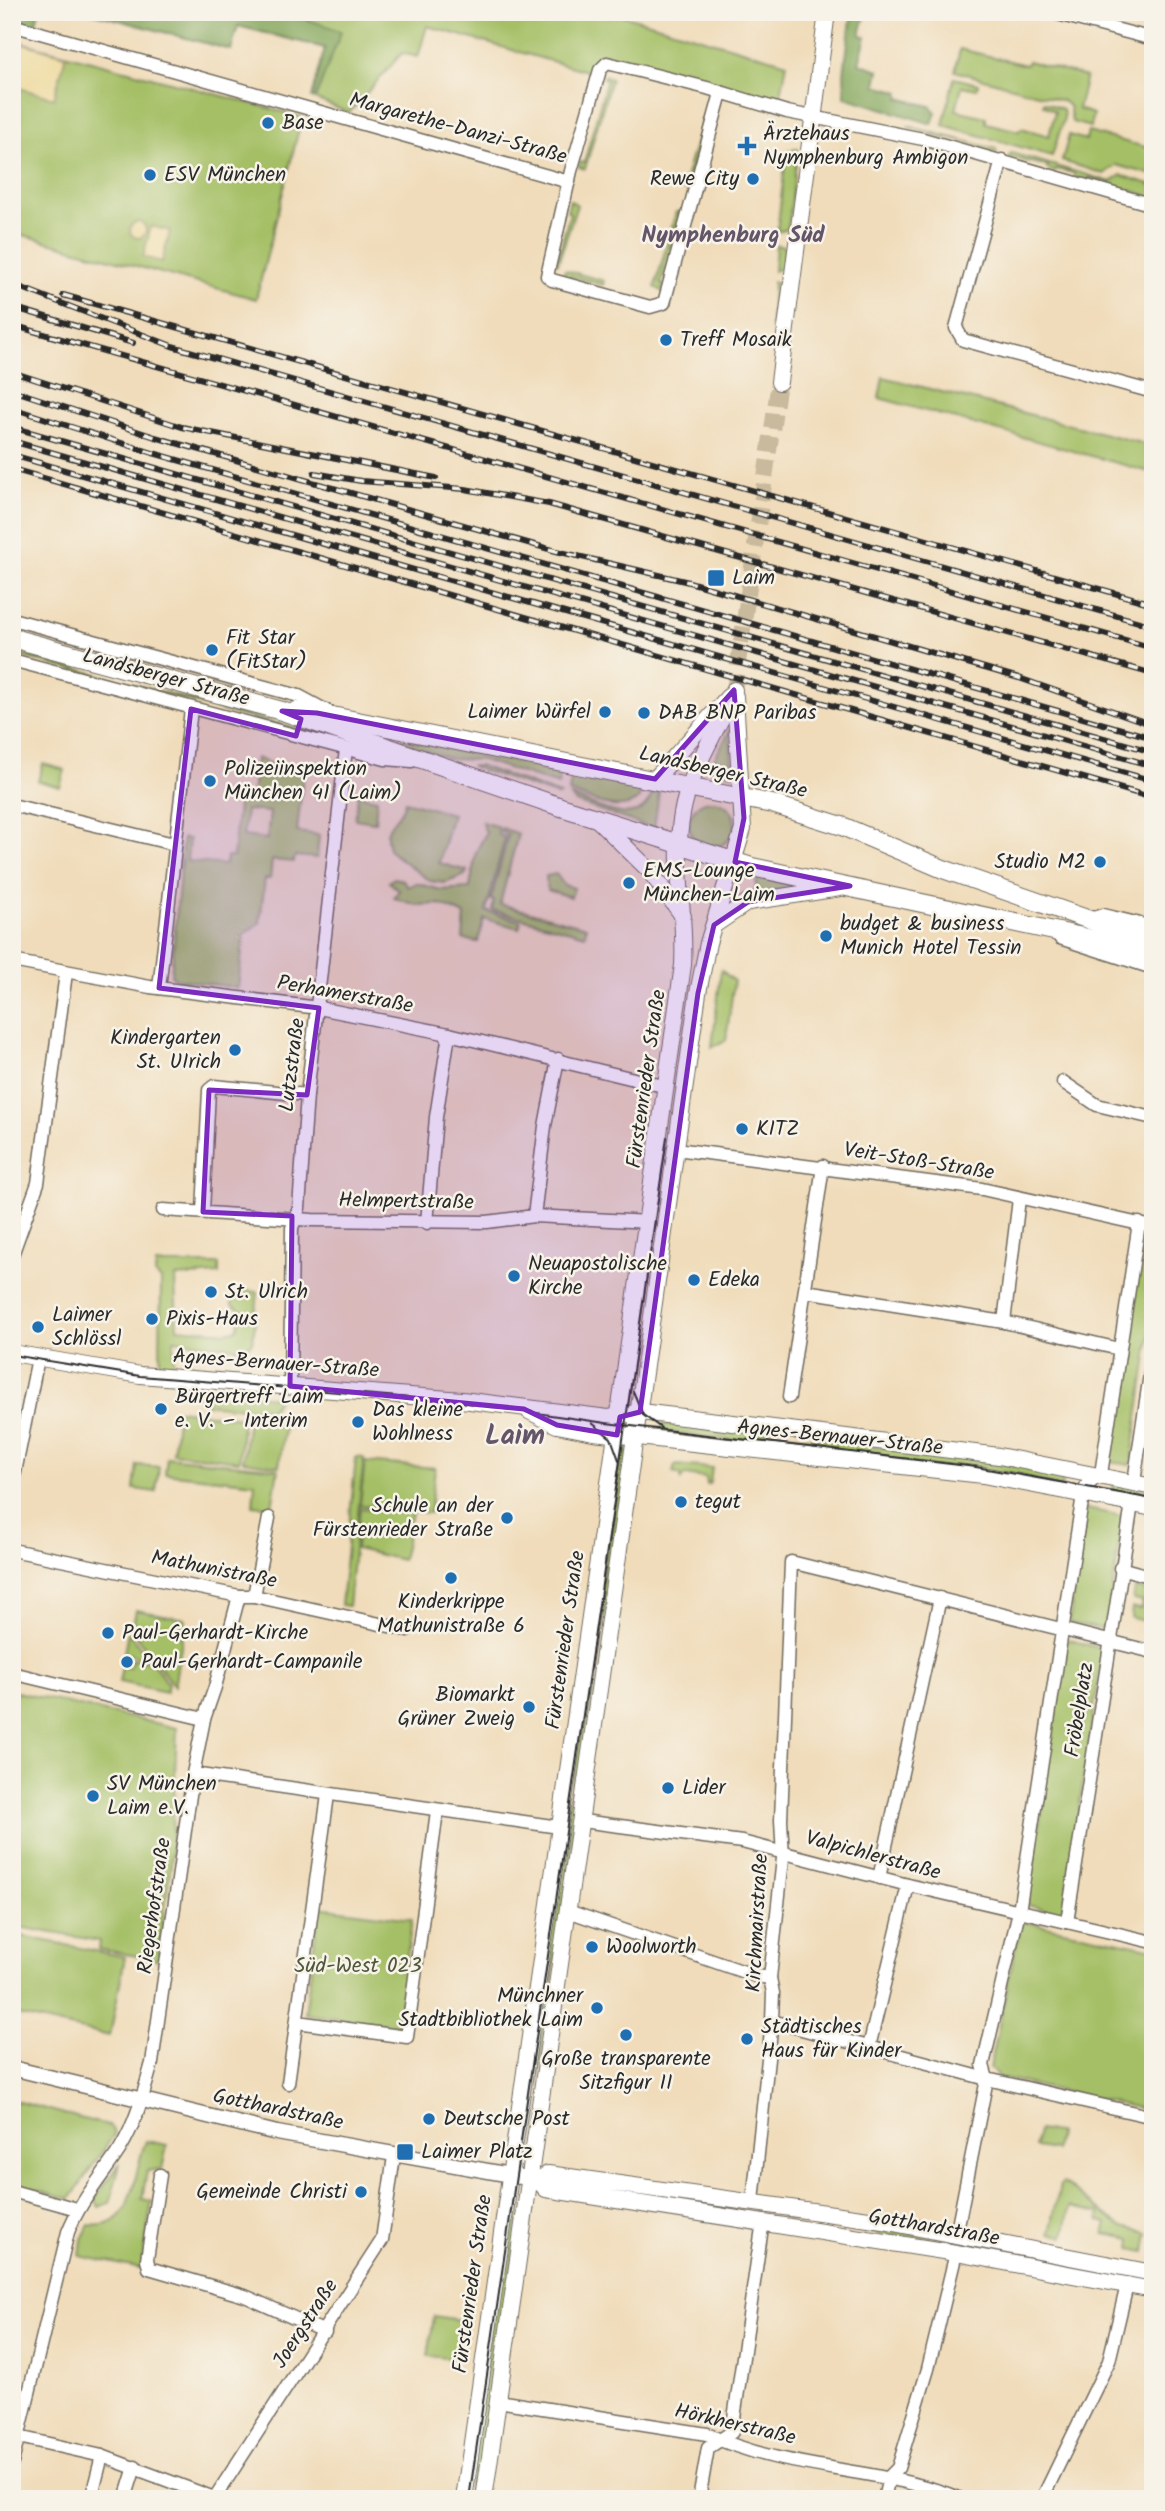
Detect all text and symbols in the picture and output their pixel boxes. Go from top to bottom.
street label: Margarethe-Danzi-Straße [345,84,571,174]
place label: Base [282,107,324,140]
marker: Base [260,115,276,131]
place label: Ärztehaus Nymphenburg Ambigon [763,118,968,175]
marker: Ärztehaus Nymphenburg Ambigon [737,136,757,156]
place label: ESV München [164,159,286,192]
place label: Rewe City [650,163,739,196]
marker: ESV München [142,167,158,183]
marker: Rewe City [745,171,761,187]
district label: Nymphenburg Süd [641,218,825,254]
place label: Treff Mosaik [680,324,792,357]
marker: Treff Mosaik [658,332,674,348]
place label: Laim [732,562,775,595]
marker: Laim [706,568,726,588]
place label: Fit Star (FitStar) [226,622,307,679]
street label: Landsberger Straße [79,640,254,716]
marker: Fit Star (FitStar) [204,642,220,658]
place label: Laimer Würfel [467,696,591,729]
place label: DAB BNP Paribas [658,697,817,730]
marker: Laimer Würfel [597,704,613,720]
marker: DAB BNP Paribas [636,705,652,721]
street label: Landsberger Straße [636,738,811,809]
place label: Polizeiinspektion München 41 (Laim) [224,753,402,810]
marker: Polizeiinspektion München 41 (Laim) [202,773,218,789]
place label: Studio M2 [994,846,1086,879]
marker: Studio M2 [1092,854,1108,870]
place label: EMS-Lounge München-Laim [643,855,775,912]
marker: EMS-Lounge München-Laim [621,875,637,891]
place label: budget & business Munich Hotel Tessin [840,908,1021,965]
marker: budget & business Munich Hotel Tessin [818,928,834,944]
street label: Perhamerstraße [274,967,416,1023]
street label: Fürstenrieder Straße [618,987,676,1171]
street label: Lutzstraße [271,1016,315,1114]
place label: Kindergarten St. UIrich [110,1022,221,1079]
marker: Kindergarten St. UIrich [227,1042,243,1058]
place label: KITZ [756,1113,799,1146]
marker: KITZ [734,1121,750,1137]
street label: Veit-Stoß-Straße [841,1134,997,1190]
street label: Helmpertstraße [338,1184,475,1220]
place label: Neuapostolische Kirche [528,1248,667,1305]
place label: Edeka [708,1264,760,1297]
marker: Neuapostolische Kirche [506,1268,522,1284]
marker: Edeka [686,1272,702,1288]
place label: St. Ulrich [225,1276,308,1309]
marker: St. Ulrich [203,1284,219,1300]
place label: Laimer Schlössl [52,1299,121,1356]
place label: Pixis-Haus [166,1303,258,1336]
marker: Pixis-Haus [144,1311,160,1327]
marker: Laimer Schlössl [30,1319,46,1335]
street label: Agnes-Bernauer-Straße [172,1340,381,1388]
place label: Bürgertreff Laim e. V. – Interim [175,1381,324,1438]
place label: Das kleine Wohlness [372,1394,463,1451]
marker: Bürgertreff Laim e. V. – Interim [153,1401,169,1417]
street label: Agnes-Bernauer-Straße [735,1411,945,1465]
marker: Das kleine Wohlness [350,1414,366,1430]
district label: Laim [485,1414,545,1459]
place label: tegut [695,1486,742,1519]
place label: Schule an der Fürstenrieder Straße [313,1490,494,1547]
marker: tegut [673,1494,689,1510]
marker: Schule an der Fürstenrieder Straße [499,1510,515,1526]
street label: Mathunistraße [148,1542,280,1598]
street label: Fürstenrieder Straße [537,1548,595,1732]
marker: Kinderkrippe Mathunistraße 6 [443,1570,459,1586]
place label: Kinderkrippe Mathunistraße 6 [377,1586,525,1643]
place label: Paul-Gerhardt-Kirche [122,1617,309,1650]
marker: Paul-Gerhardt-Kirche [100,1625,116,1641]
place label: Paul-Gerhardt-Campanile [141,1646,363,1679]
marker: Paul-Gerhardt-Campanile [119,1654,135,1670]
street label: Fröbelplatz [1056,1660,1104,1760]
place label: Biomarkt Grüner Zweig [398,1679,516,1736]
marker: Biomarkt Grüner Zweig [521,1699,537,1715]
place label: SV München Laim e.V. [107,1768,217,1825]
place label: Lider [682,1772,726,1805]
marker: Lider [660,1780,676,1796]
marker: SV München Laim e.V. [85,1788,101,1804]
street label: Valpichlerstraße [802,1822,945,1890]
street label: Riegerhofstraße [129,1835,181,1976]
street label: Kirchmairstraße [738,1852,778,1993]
place label: Woolworth [606,1931,697,1964]
marker: Woolworth [584,1939,600,1955]
park label: Süd-West 023 [294,1950,422,1983]
place label: Münchner Stadtbibliothek Laim [398,1980,584,2037]
marker: Münchner Stadtbibliothek Laim [589,2000,605,2016]
place label: Städtisches Haus für Kinder [761,2011,902,2068]
marker: Große transparente Sitzfigur II [618,2027,634,2043]
marker: Städtisches Haus für Kinder [739,2031,755,2047]
place label: Große transparente Sitzfigur II [541,2043,711,2100]
street label: Gotthardstraße [210,2080,347,2140]
place label: Deutsche Post [443,2103,571,2136]
marker: Deutsche Post [421,2111,437,2127]
place label: Laimer Platz [421,2136,533,2169]
marker: Laimer Platz [395,2142,415,2162]
place label: Gemeinde Christi [196,2176,348,2209]
marker: Gemeinde Christi [353,2184,369,2200]
street label: Fürstenrieder Straße [444,2192,502,2376]
street label: Gotthardstraße [866,2200,1003,2256]
street label: Joergstraße [265,2272,348,2375]
street label: Hörkherstraße [671,2395,799,2455]

